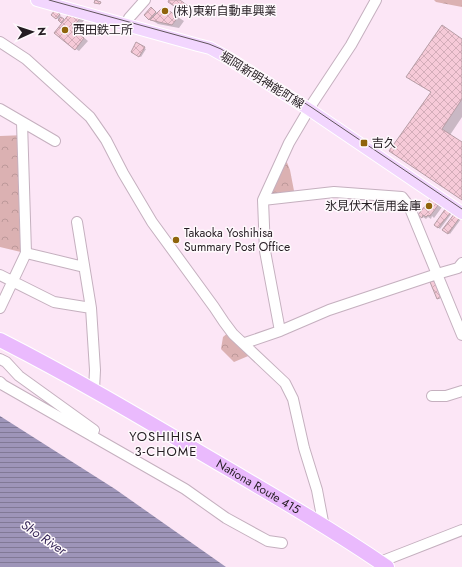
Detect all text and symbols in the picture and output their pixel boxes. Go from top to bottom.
place label: (株)東新自動車興業 [173,2,276,20]
marker: (株)東新自動車興業 [160,6,170,16]
north arrow [12,12,52,52]
place label: 西田鉄工所 [73,21,133,39]
marker: 西田鉄工所 [60,25,70,35]
text: N [34,27,50,36]
street label: 堀岡新明神能町線 [217,47,307,113]
place label: 吉久 [372,134,396,152]
marker: 吉久 [359,138,369,148]
place label: 氷見伏木信用金庫 [325,197,421,215]
marker: 氷見伏木信用金庫 [424,201,434,211]
place label: Takaoka Yoshihisa Summary Post Office [184,224,290,256]
marker: Takaoka Yoshihisa Summary Post Office [171,235,181,245]
district label: YOSHIHISA 3-CHOME [129,427,203,461]
street label: Nationa Route 415 [213,455,304,519]
water label: Sho River [17,515,71,560]

